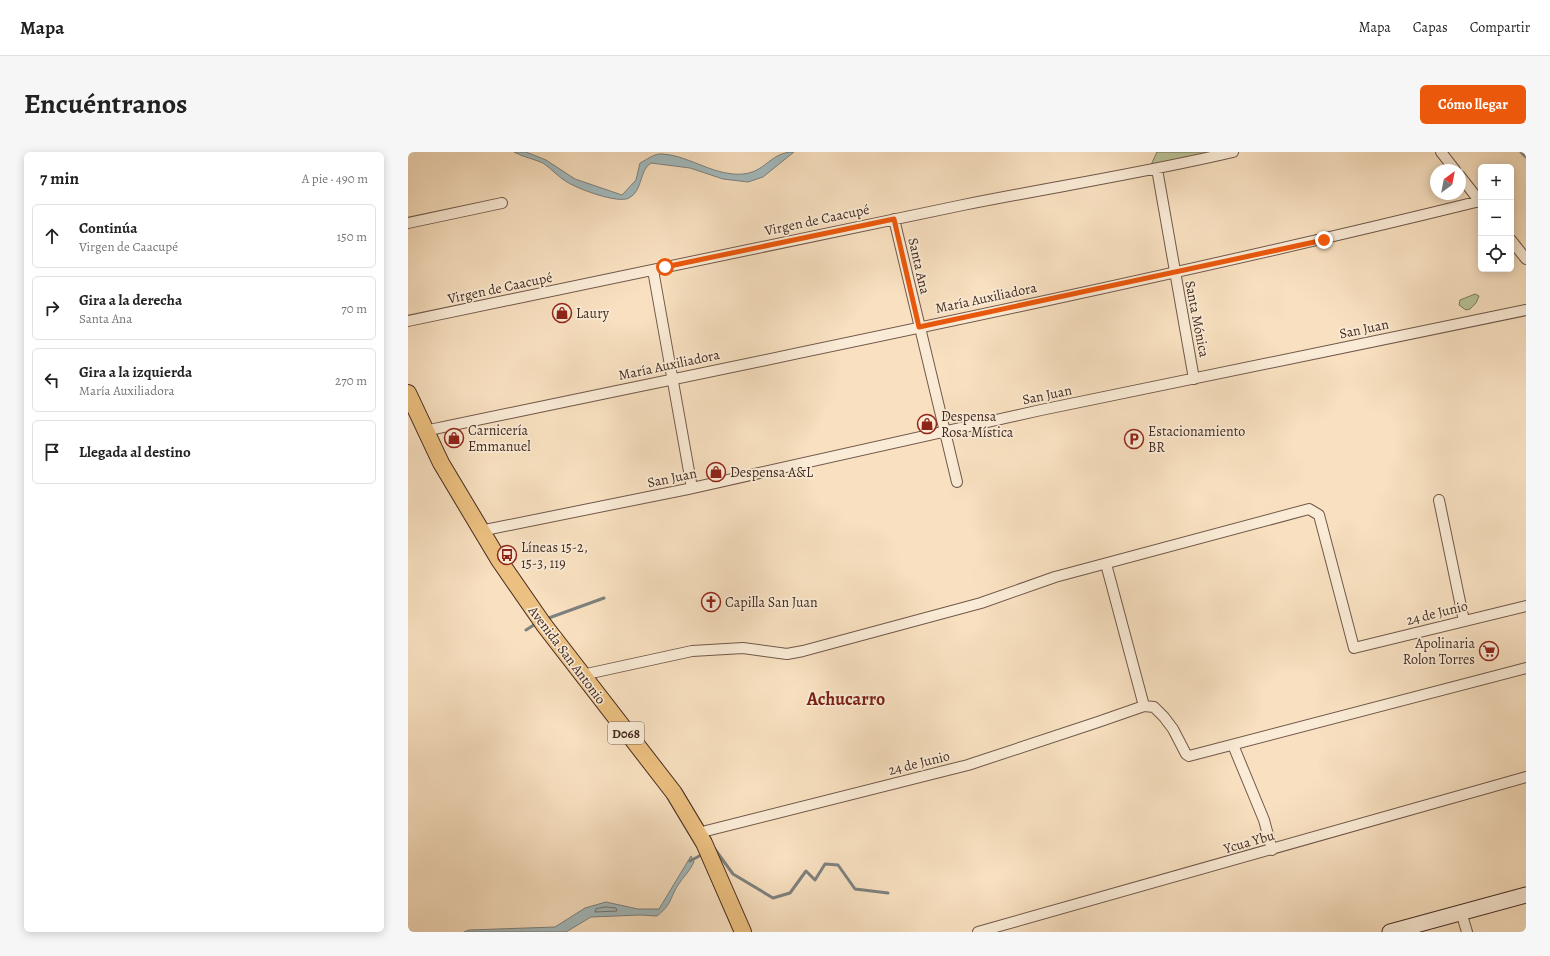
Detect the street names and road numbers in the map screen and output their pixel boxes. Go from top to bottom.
street label: Virgen de Caacupé [762,200,871,241]
street label: Santa Ana [903,236,935,297]
street label: Virgen de Caacupé [445,268,554,309]
street label: María Auxiliadora [934,278,1039,318]
street label: Santa Mónica [1180,279,1214,359]
street label: San Juan [1338,314,1391,343]
street label: María Auxiliadora [617,345,722,385]
street label: San Juan [1021,380,1074,409]
street label: San Juan [646,463,699,492]
street label: 24 de Junio [1404,596,1470,630]
street label: Avenida San Antonio [523,601,610,708]
road number: D068 [608,722,644,744]
street label: 24 de Junio [886,746,952,780]
street label: Ycua Ybu [1220,826,1277,859]

